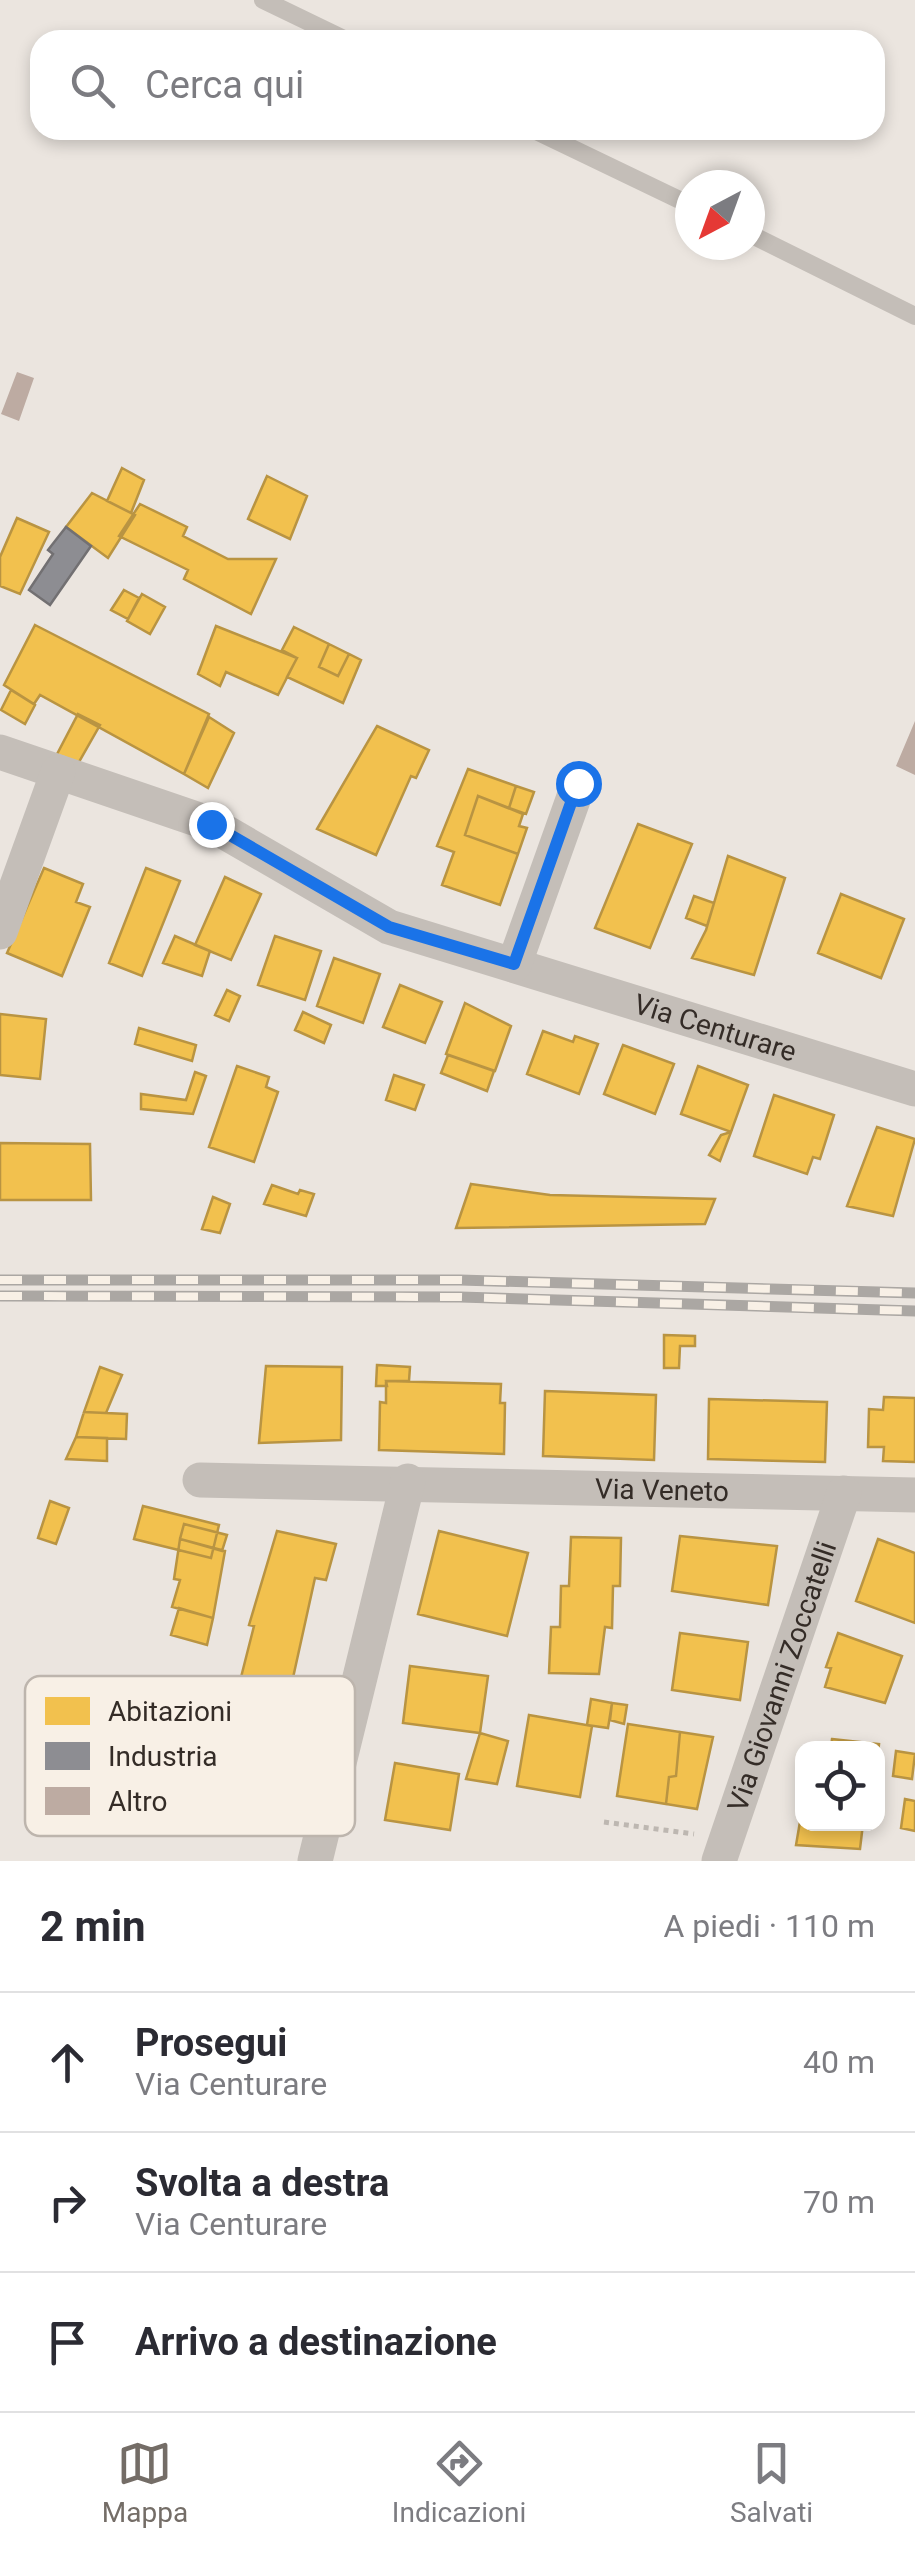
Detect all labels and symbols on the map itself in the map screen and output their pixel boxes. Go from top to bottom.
north arrow [675,170,765,260]
route start [556,761,602,807]
route end [189,802,235,848]
street label: Via Centurare [630,987,801,1068]
street label: Via Veneto [595,1472,729,1508]
street label: Via Giovanni Zoccatelli [721,1537,843,1816]
legend [25,1676,355,1836]
text: Abitazioni [108,1695,232,1728]
text: Industria [108,1740,217,1773]
text: Altro [108,1785,167,1818]

